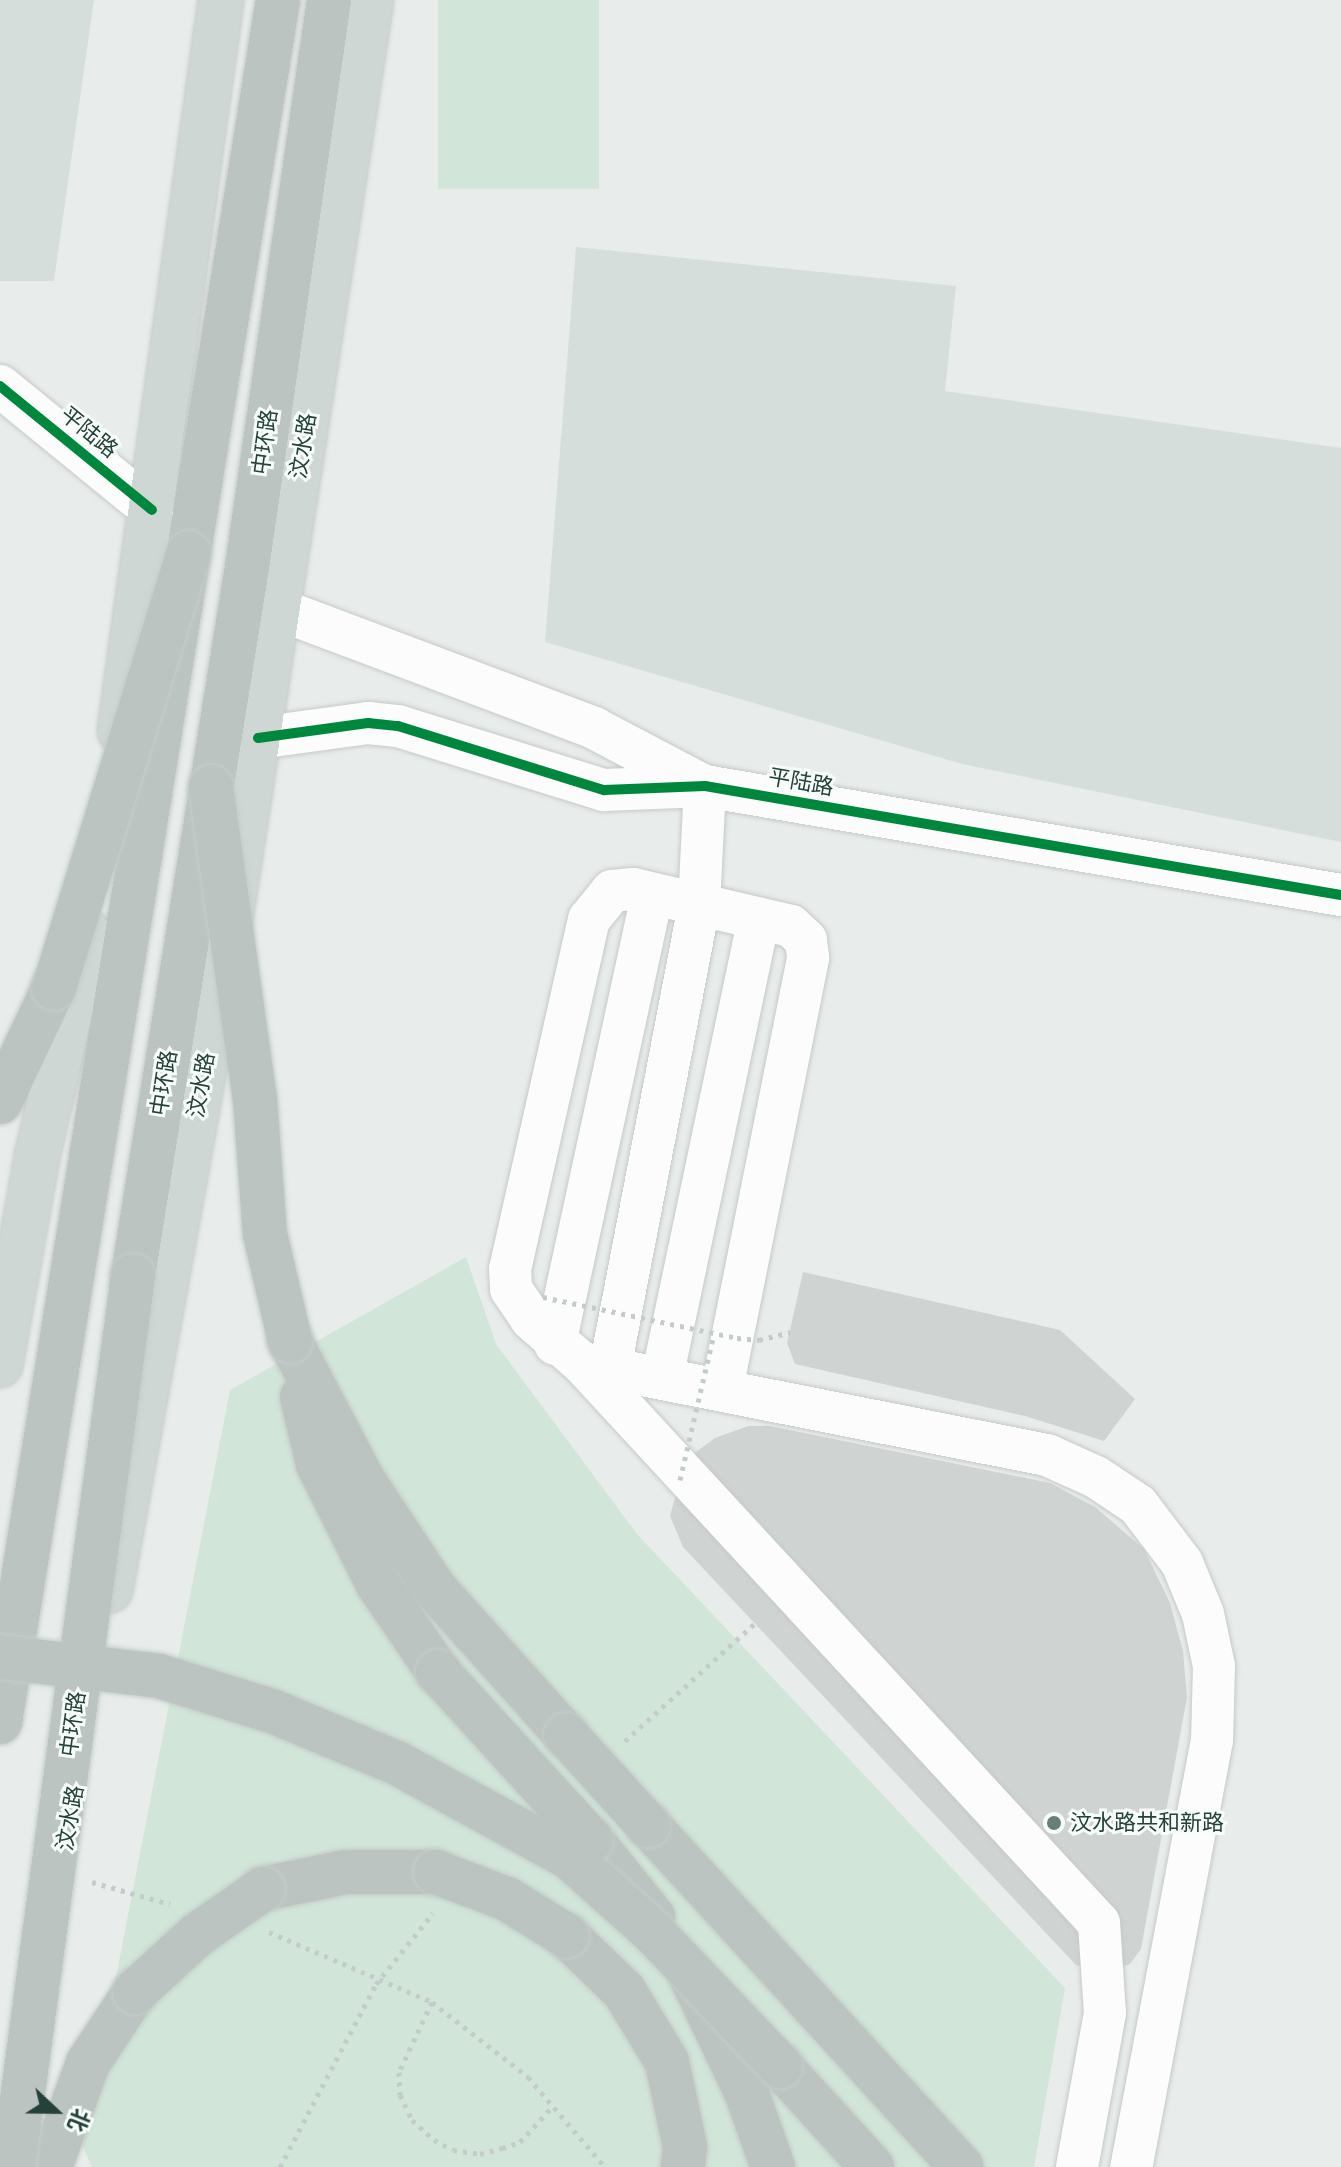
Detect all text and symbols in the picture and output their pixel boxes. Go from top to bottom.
street label: 平陆路 [55,401,123,463]
street label: 中环路 [247,407,283,477]
street label: 汶水路 [285,411,321,481]
street label: 平陆路 [766,763,836,801]
street label: 中环路 [146,1048,182,1118]
street label: 汶水路 [182,1050,220,1120]
street label: 中环路 [55,1689,91,1759]
street label: 汶水路 [51,1783,89,1853]
place label: 汶水路共和新路 [1070,1810,1224,1836]
marker: 汶水路共和新路 [1045,1814,1063,1832]
north arrow [16,2071,96,2151]
text: 北 [63,2105,94,2135]

